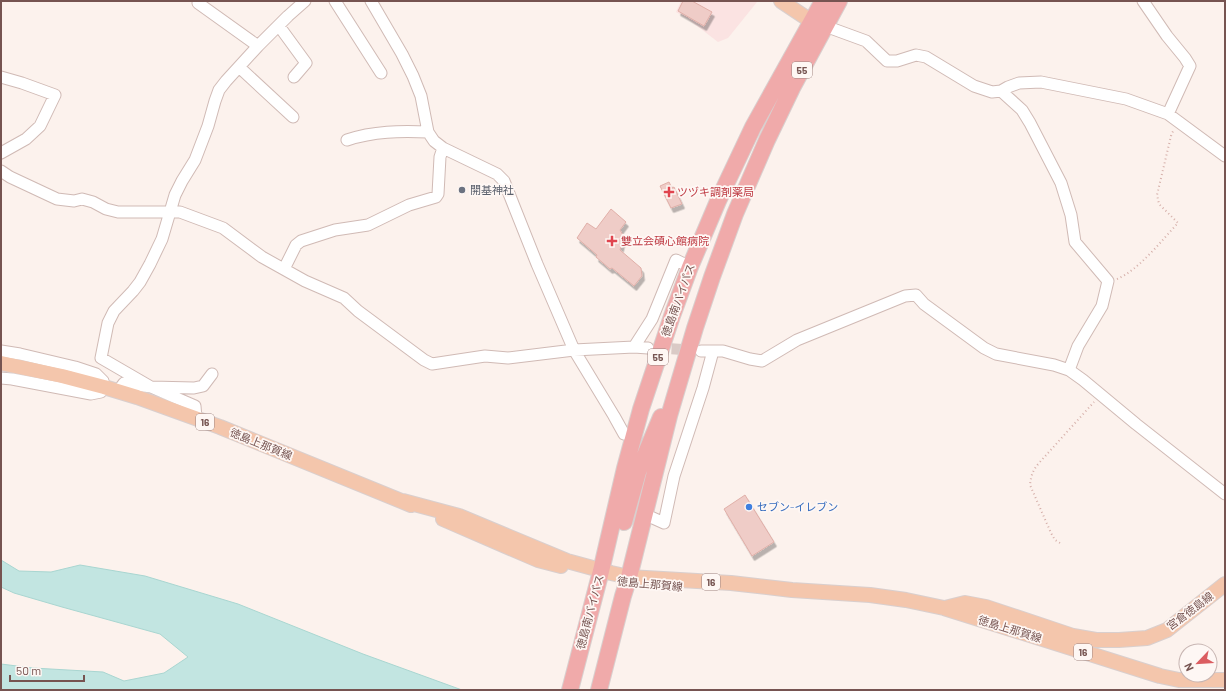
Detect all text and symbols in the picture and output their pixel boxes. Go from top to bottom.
road number: 55 [792,62,812,78]
place label: 開基神社 [470,183,514,196]
marker: 開基神社 [457,185,467,195]
place label: ツヅキ調剤薬局 [677,185,754,198]
marker: ツヅキ調剤薬局 [664,187,674,197]
place label: 雙立会碩心館病院 [621,234,709,247]
marker: 雙立会碩心館病院 [606,235,618,247]
street label: 徳島南バイパス [658,262,697,338]
road number: 55 [648,349,668,365]
road number: 16 [196,414,214,430]
street label: 徳島上那賀線 [228,425,294,462]
place label: セブン-イレブン [757,500,838,513]
marker: セブン-イレブン [744,502,754,512]
street label: 徳島南バイパス [573,573,606,651]
street label: 徳島上那賀線 [617,574,683,593]
road number: 16 [702,574,720,590]
street label: 宮倉徳島線 [1164,589,1216,632]
street label: 徳島上那賀線 [977,613,1044,644]
north arrow [1178,643,1218,683]
road number: 16 [1074,644,1092,660]
scale bar [10,657,84,683]
text: N [1181,661,1196,674]
text: 50 m [16,663,41,677]

